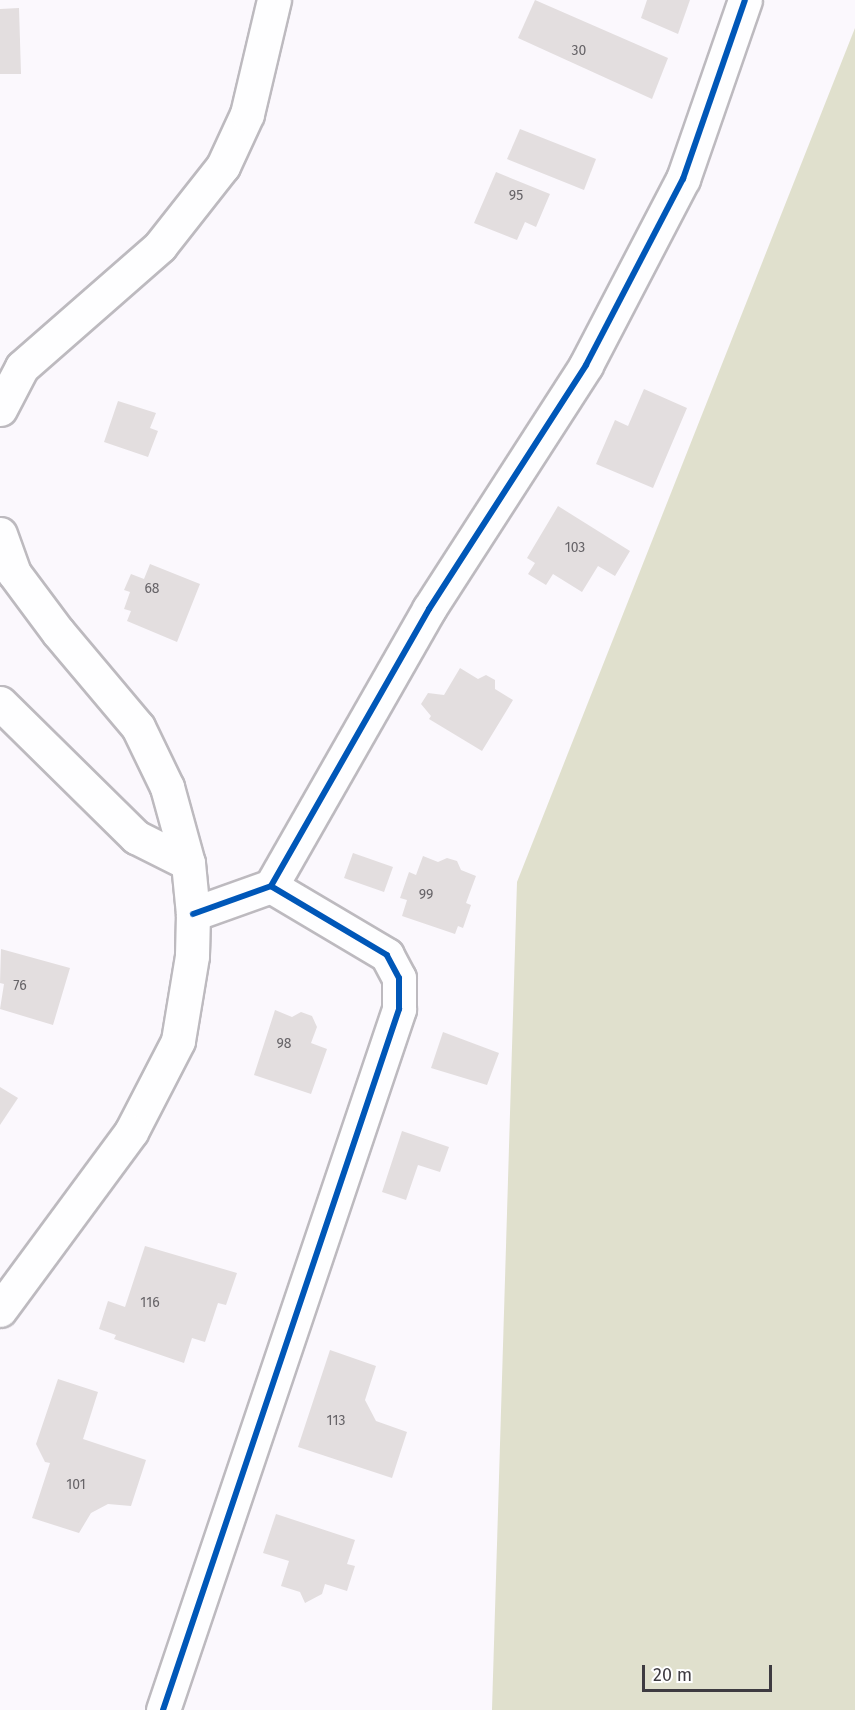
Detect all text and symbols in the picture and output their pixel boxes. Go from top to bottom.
house number: 30 [572,43,586,59]
house number: 95 [509,188,523,204]
house number: 103 [565,540,585,556]
house number: 68 [144,581,160,597]
house number: 99 [419,887,433,903]
house number: 76 [13,978,27,994]
house number: 98 [276,1036,292,1052]
house number: 116 [140,1295,160,1311]
house number: 113 [327,1413,345,1429]
house number: 101 [66,1477,86,1493]
scale bar [645,1653,776,1691]
text: 20 m [653,1664,692,1686]

